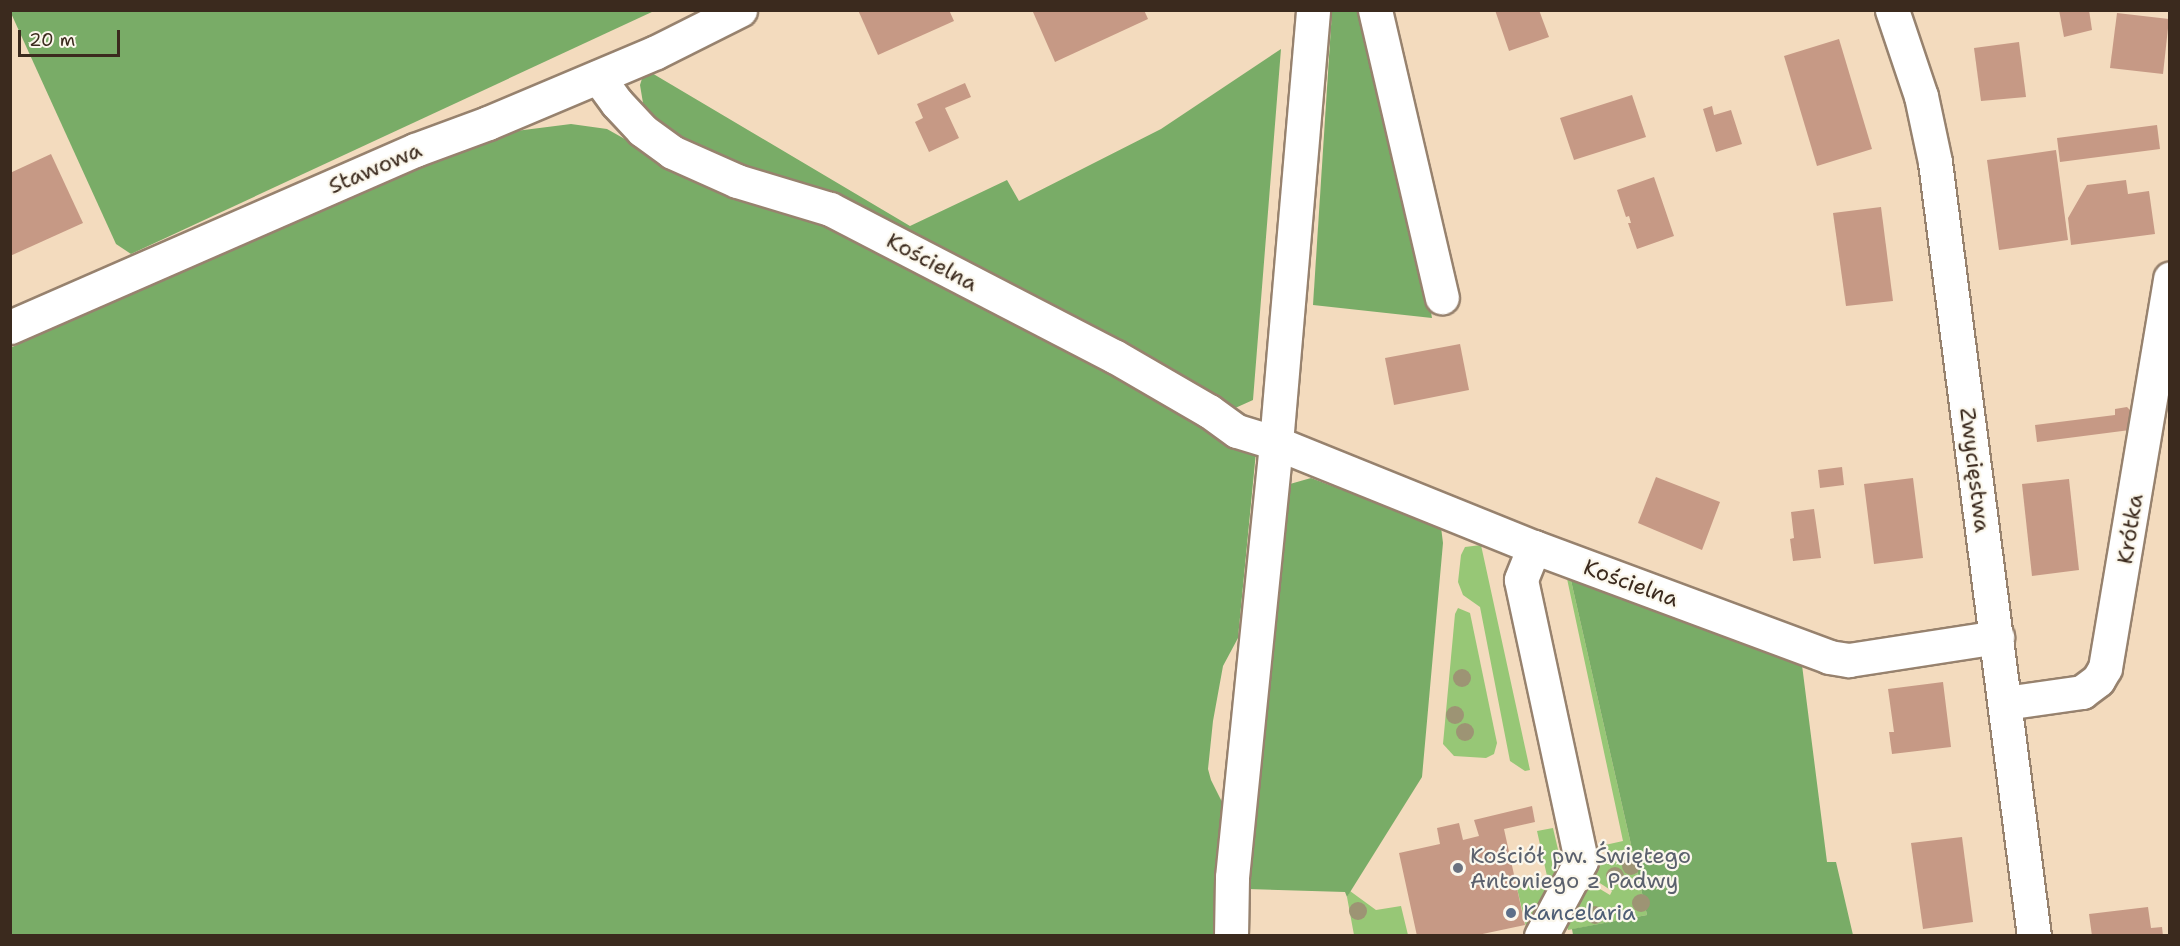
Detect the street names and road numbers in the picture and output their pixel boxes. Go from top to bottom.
street label: Stawowa [324,137,426,199]
street label: Kościelna [882,227,982,297]
street label: Zwycięstwa [1954,406,1996,534]
street label: Krótka [2111,492,2149,566]
street label: Kościelna [1580,554,1682,612]

